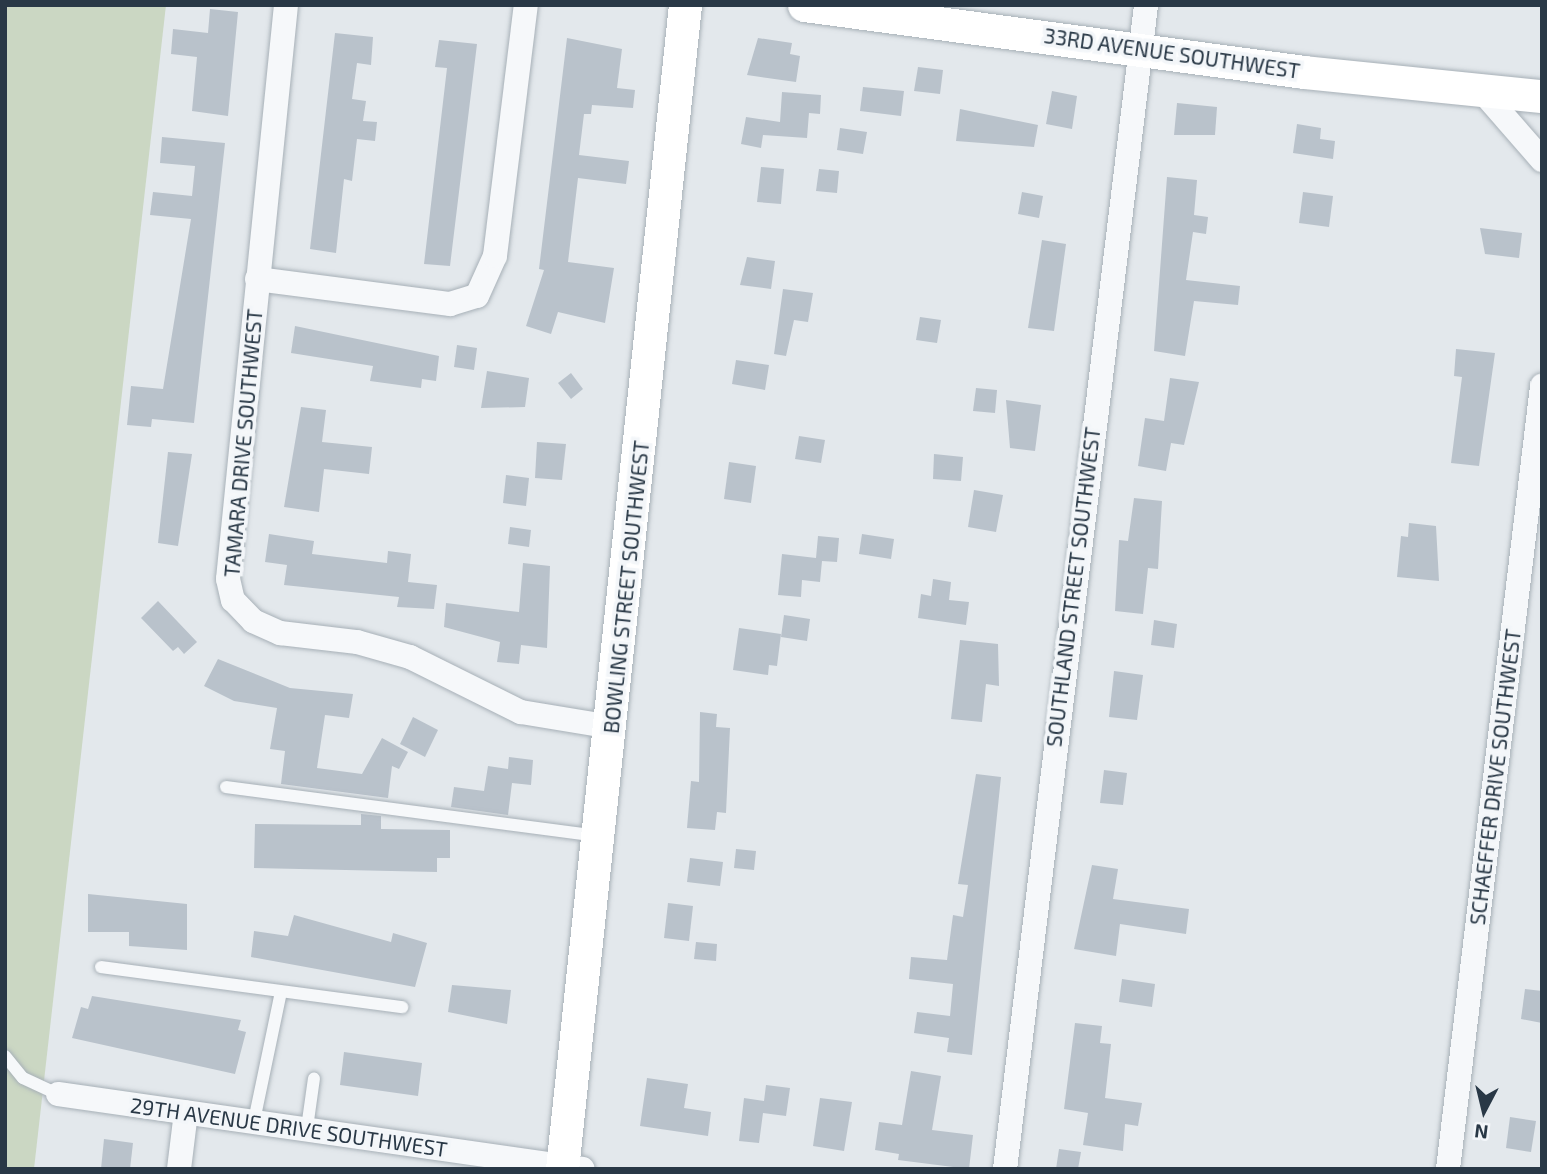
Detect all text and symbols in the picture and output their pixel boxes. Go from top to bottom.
street label: 33RD AVENUE SOUTHWEST [1042,23,1302,83]
street label: TAMARA DRIVE SOUTHWEST [219,308,267,578]
street label: SOUTHLAND STREET SOUTHWEST [1041,425,1105,749]
street label: BOWLING STREET SOUTHWEST [598,439,654,735]
street label: SCHAEFFER DRIVE SOUTHWEST [1464,628,1526,926]
north arrow [1449,1076,1519,1146]
street label: 29TH AVENUE DRIVE SOUTHWEST [129,1092,449,1162]
text: N [1473,1120,1490,1145]

